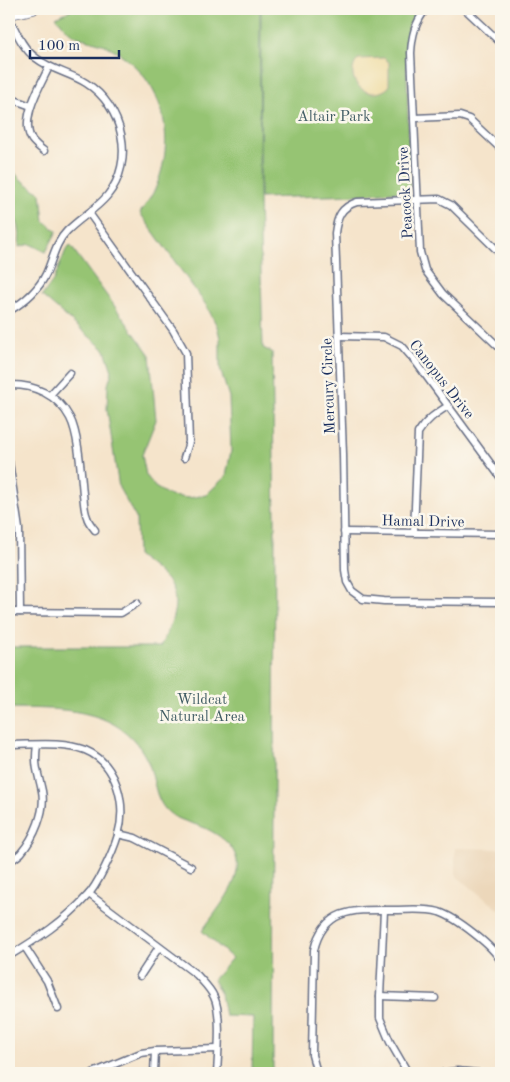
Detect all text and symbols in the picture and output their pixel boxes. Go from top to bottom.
scale bar [30,28,119,60]
text: 100 m [38,39,80,54]
park label: Altair Park [297,110,371,125]
street label: Peacock Drive [397,146,416,239]
street label: Mercury Circle [320,338,339,434]
street label: Canopus Drive [406,338,476,422]
street label: Hamal Drive [381,514,465,531]
park label: Wildcat Natural Area [159,693,246,725]

